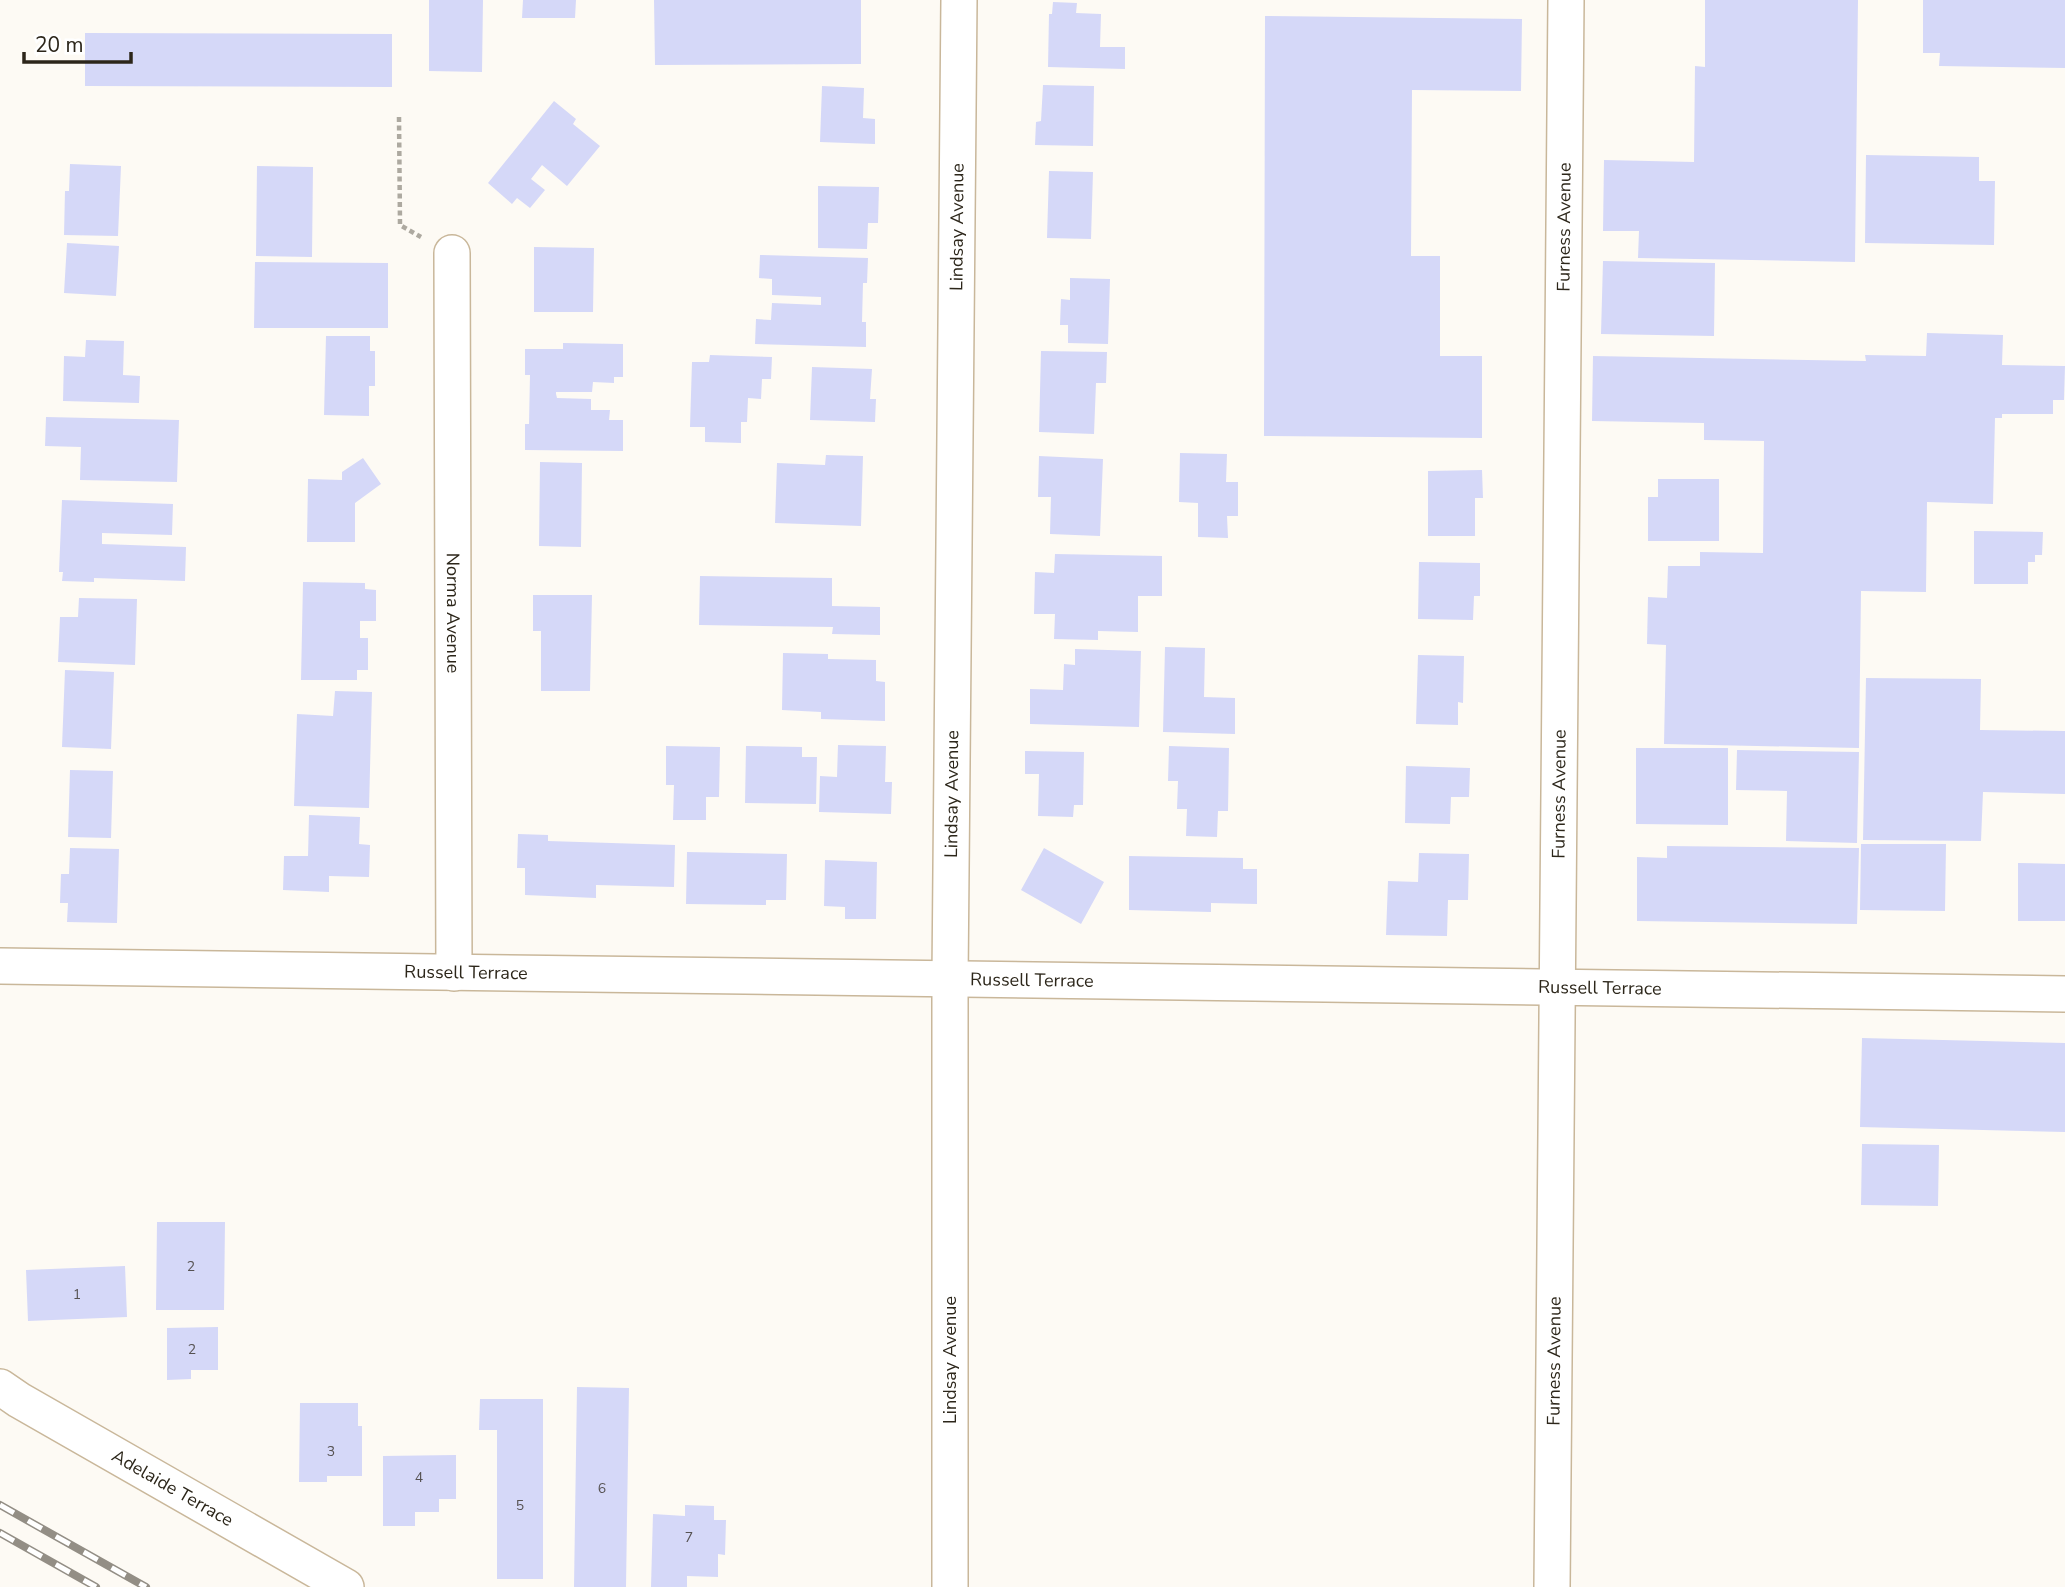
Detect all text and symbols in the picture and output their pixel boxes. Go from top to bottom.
scale bar [24,21,131,65]
text: 20 m [35,31,84,59]
street label: Furness Avenue [1551,162,1577,292]
street label: Lindsay Avenue [944,163,970,291]
street label: Norma Avenue [441,553,465,673]
street label: Furness Avenue [1546,729,1572,859]
street label: Lindsay Avenue [939,730,964,858]
street label: Russell Terrace [404,959,528,985]
street label: Russell Terrace [970,967,1094,993]
street label: Russell Terrace [1538,975,1662,1001]
house number: 2 [187,1257,195,1276]
house number: 1 [73,1285,81,1304]
street label: Lindsay Avenue [938,1296,962,1424]
street label: Furness Avenue [1541,1296,1567,1426]
house number: 2 [188,1340,196,1359]
house number: 3 [327,1442,335,1461]
street label: Adelaide Terrace [108,1444,238,1532]
house number: 4 [415,1468,423,1487]
house number: 6 [598,1479,606,1498]
house number: 5 [516,1496,524,1515]
house number: 7 [685,1528,693,1547]

